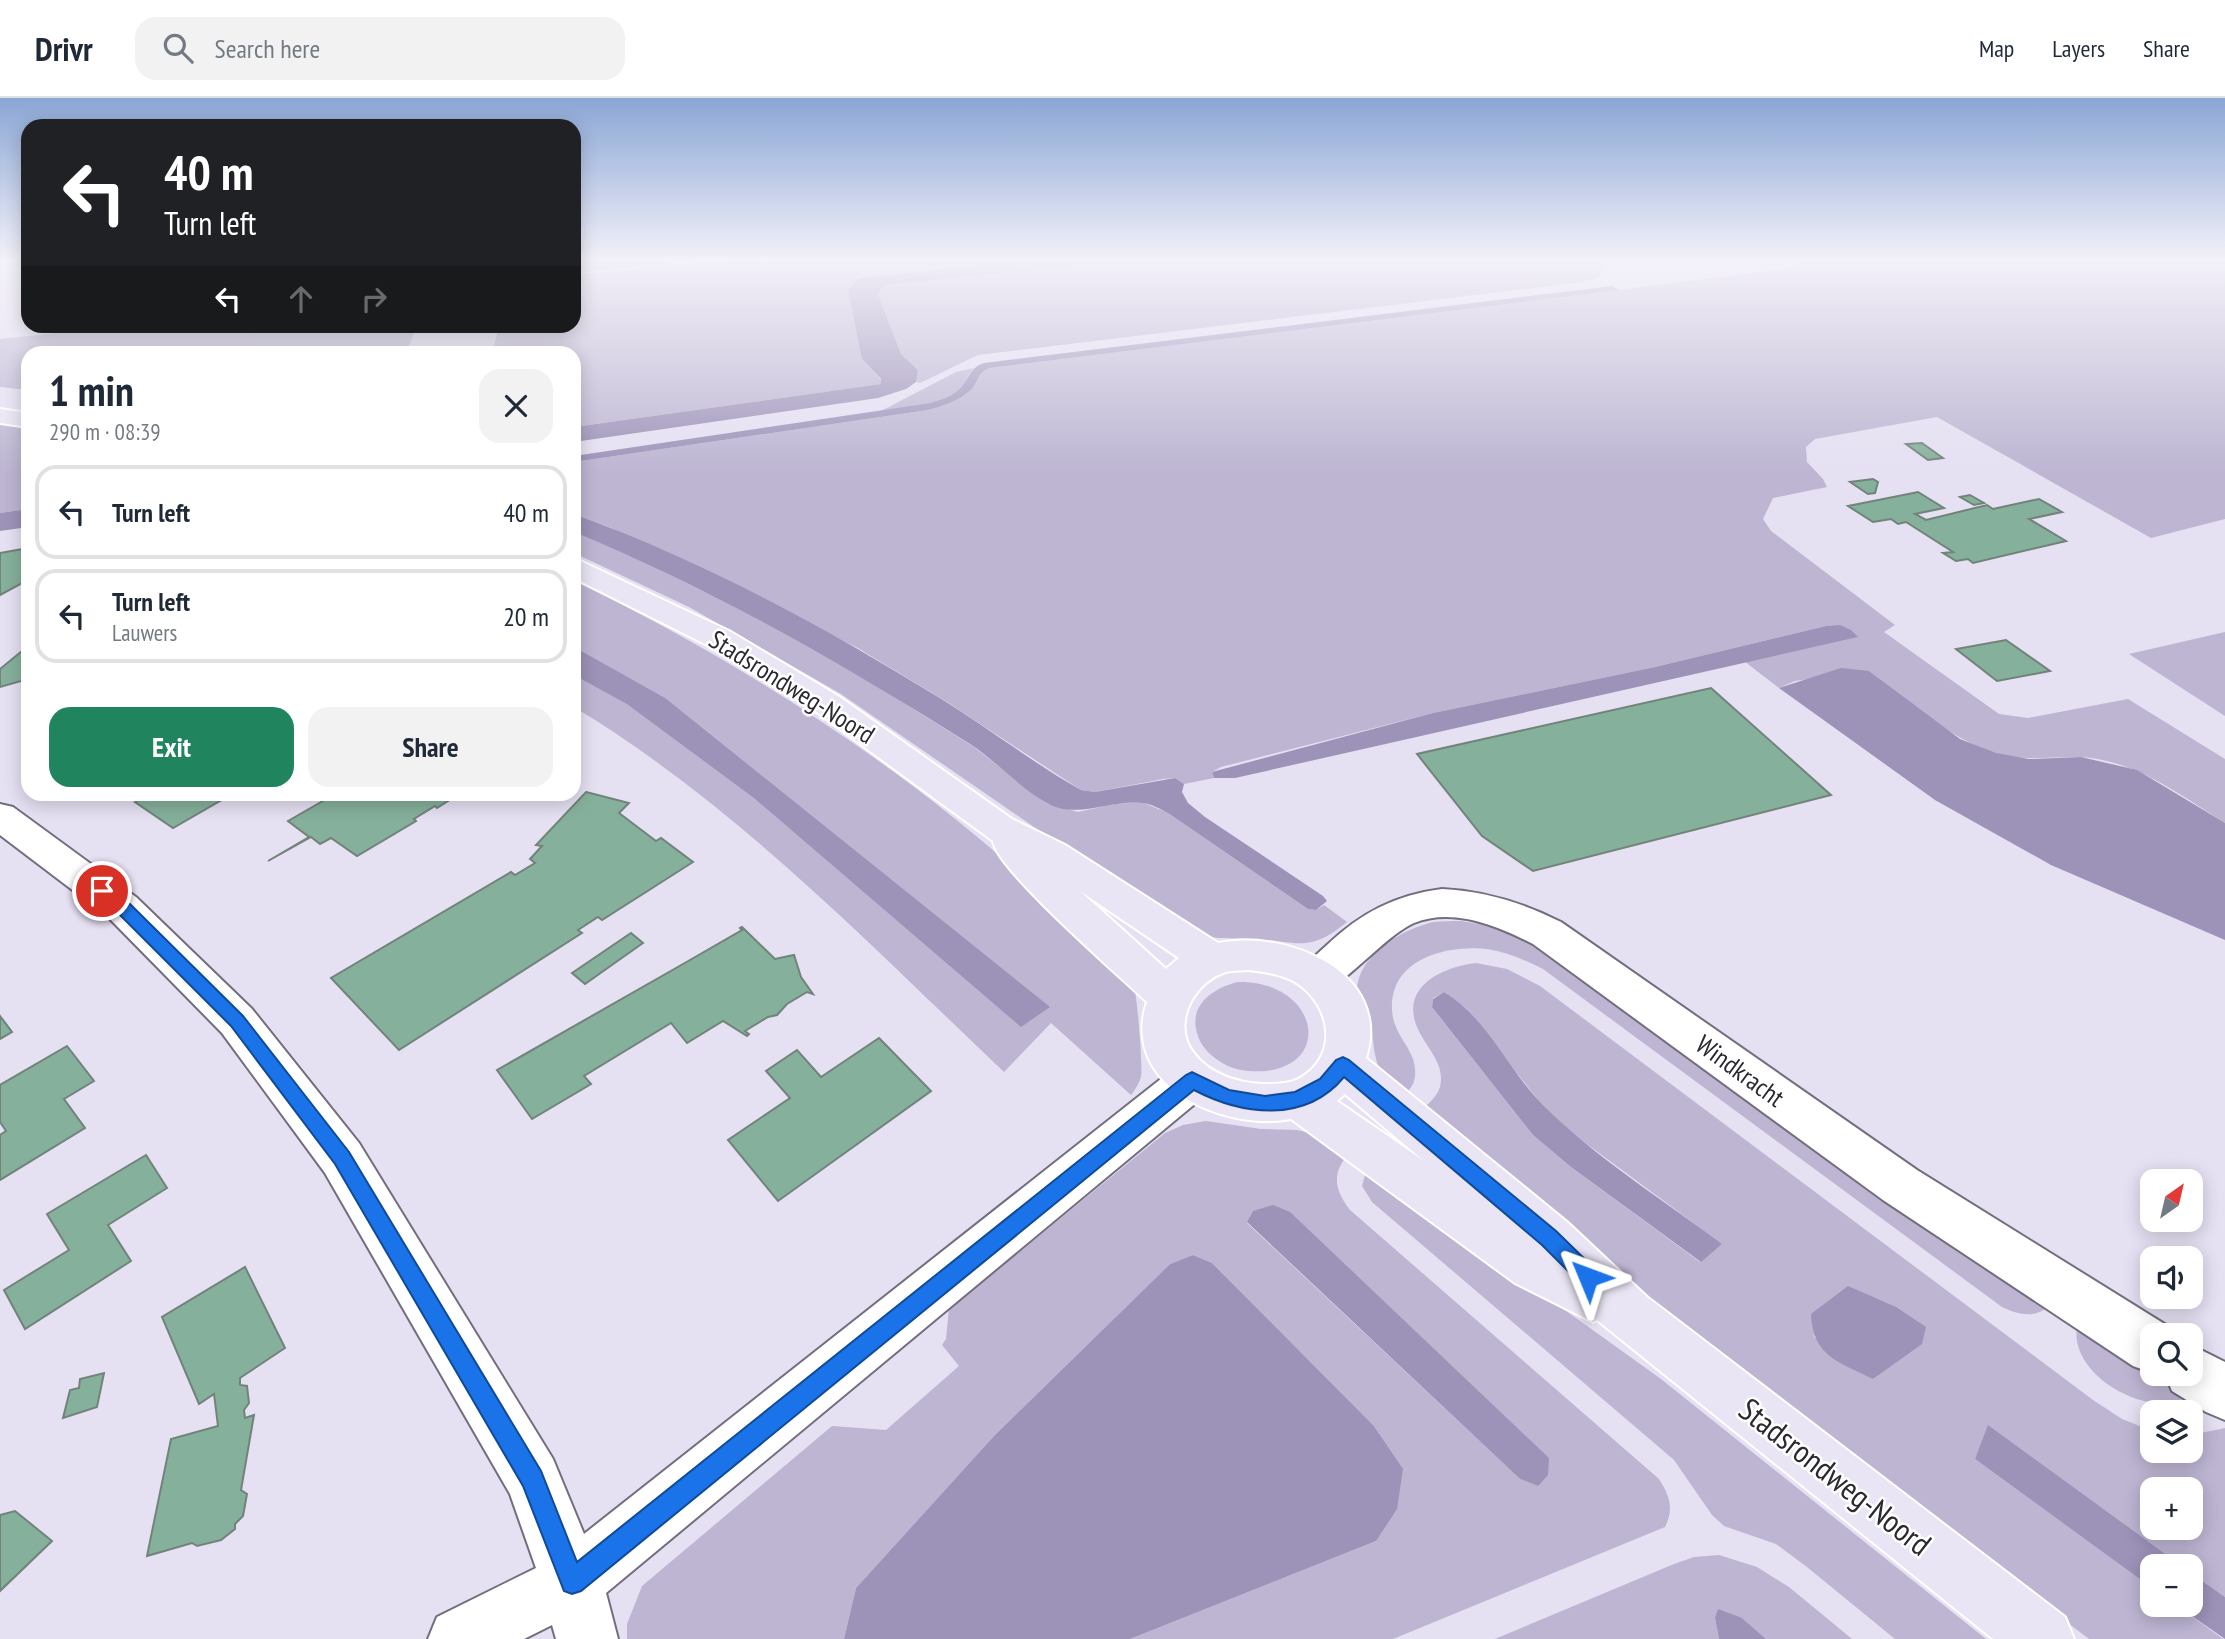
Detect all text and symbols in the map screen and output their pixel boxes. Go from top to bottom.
search box [135,17,625,80]
text: Drivr [35,27,93,70]
icon: search [159,29,197,67]
text: Search here [215,32,320,65]
text: Map [1979,33,2014,64]
text: Layers [2052,33,2105,64]
text: Share [2143,33,2190,64]
text: 40 m [164,140,253,204]
icon: left [49,147,140,238]
text: Turn left [164,202,256,244]
icon: left [209,280,247,318]
icon: ahead [282,280,320,318]
icon: right [355,280,393,318]
text: 1 min [49,363,134,418]
button: close [479,369,553,443]
text: 290 m · 08:39 [49,417,161,446]
icon: left [53,493,91,531]
text: Turn left [112,496,190,529]
text: 40 m [503,496,549,529]
text: Turn left [112,585,190,618]
icon: left [53,597,91,635]
text: 20 m [503,600,549,633]
text: Lauwers [112,618,177,647]
street label: Stadsrondweg-Noord [703,622,881,751]
button: Exit [49,707,294,787]
button: Share [308,707,553,787]
pin [72,861,132,921]
icon: arrive [83,872,121,910]
street label: Windkracht [1690,1027,1791,1114]
north arrow [2140,1169,2203,1232]
map controls [2140,1169,2203,1617]
position arrow [1551,1240,1625,1314]
button: sound [2140,1246,2203,1309]
button: search [2140,1323,2203,1386]
street label: Stadsrondweg-Noord [1731,1388,1940,1564]
button: layers [2140,1400,2203,1463]
button: + [2140,1477,2203,1540]
button: − [2140,1554,2203,1617]

